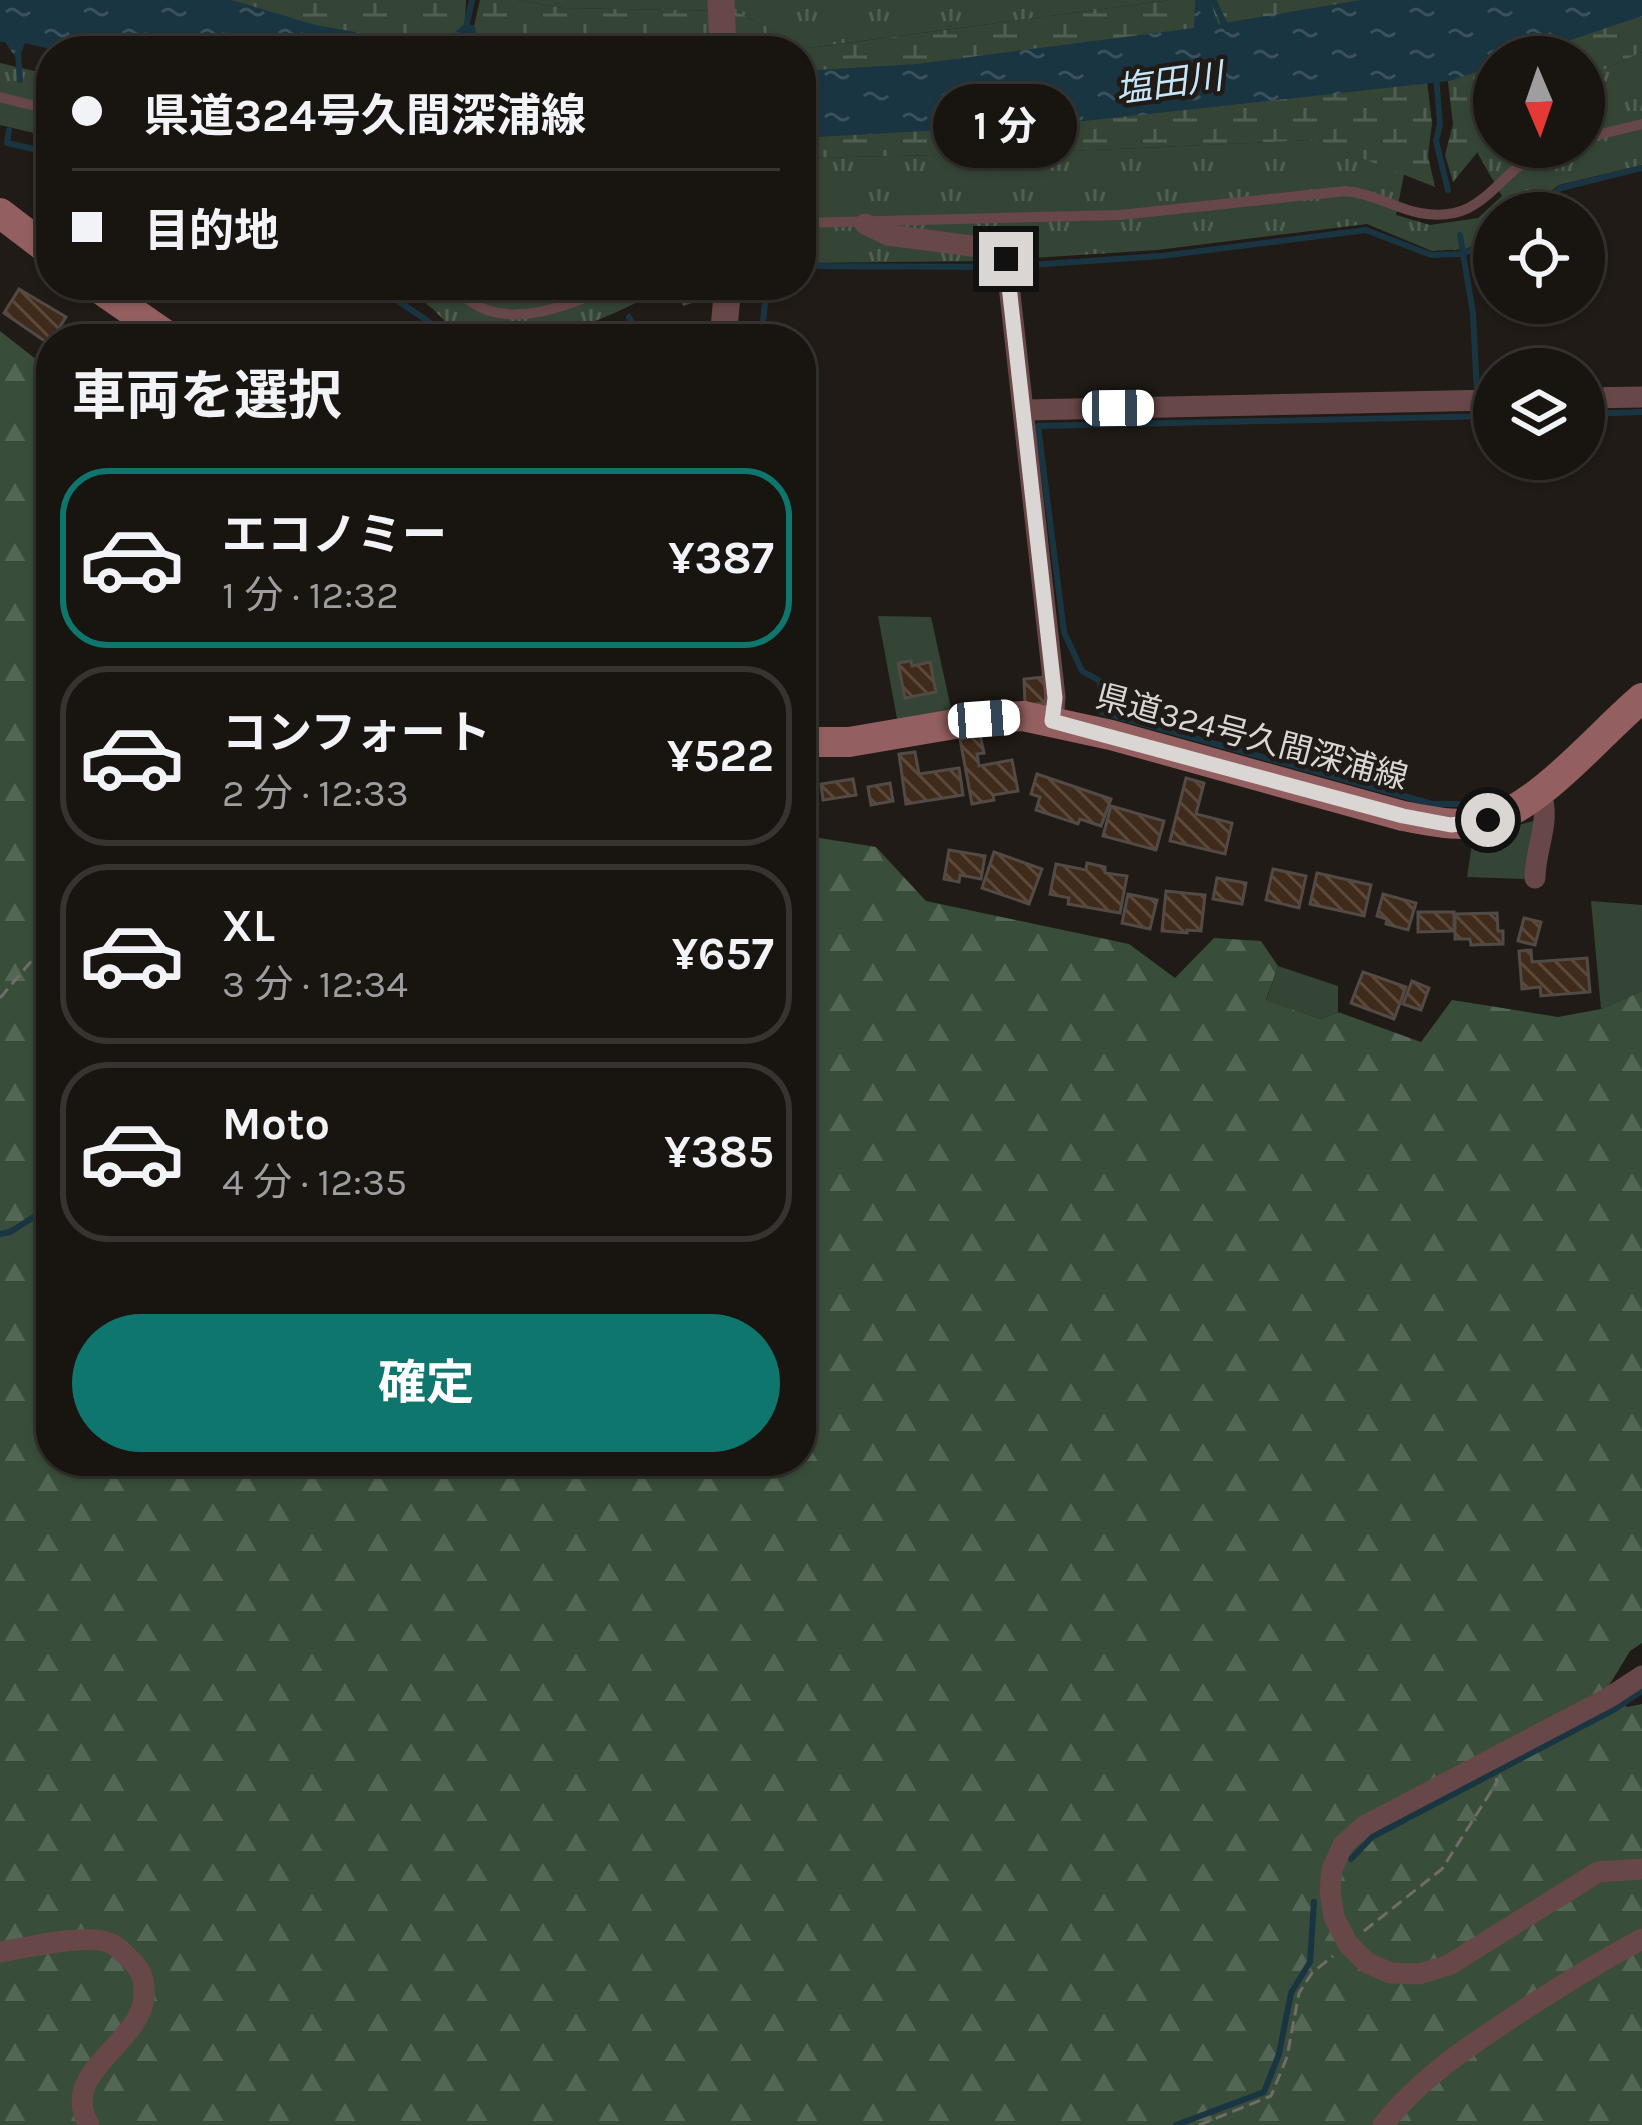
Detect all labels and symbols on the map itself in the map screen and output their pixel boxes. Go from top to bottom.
north arrow [1473,36,1605,168]
water label: 塩田川 [1113,54,1229,111]
callout: 1 分 [934,85,1078,169]
route end [979,232,1033,286]
car [1082,389,1154,427]
street label: 県道324号久間深浦線 [1092,677,1412,797]
car [947,699,1021,739]
route start [1461,793,1515,847]

